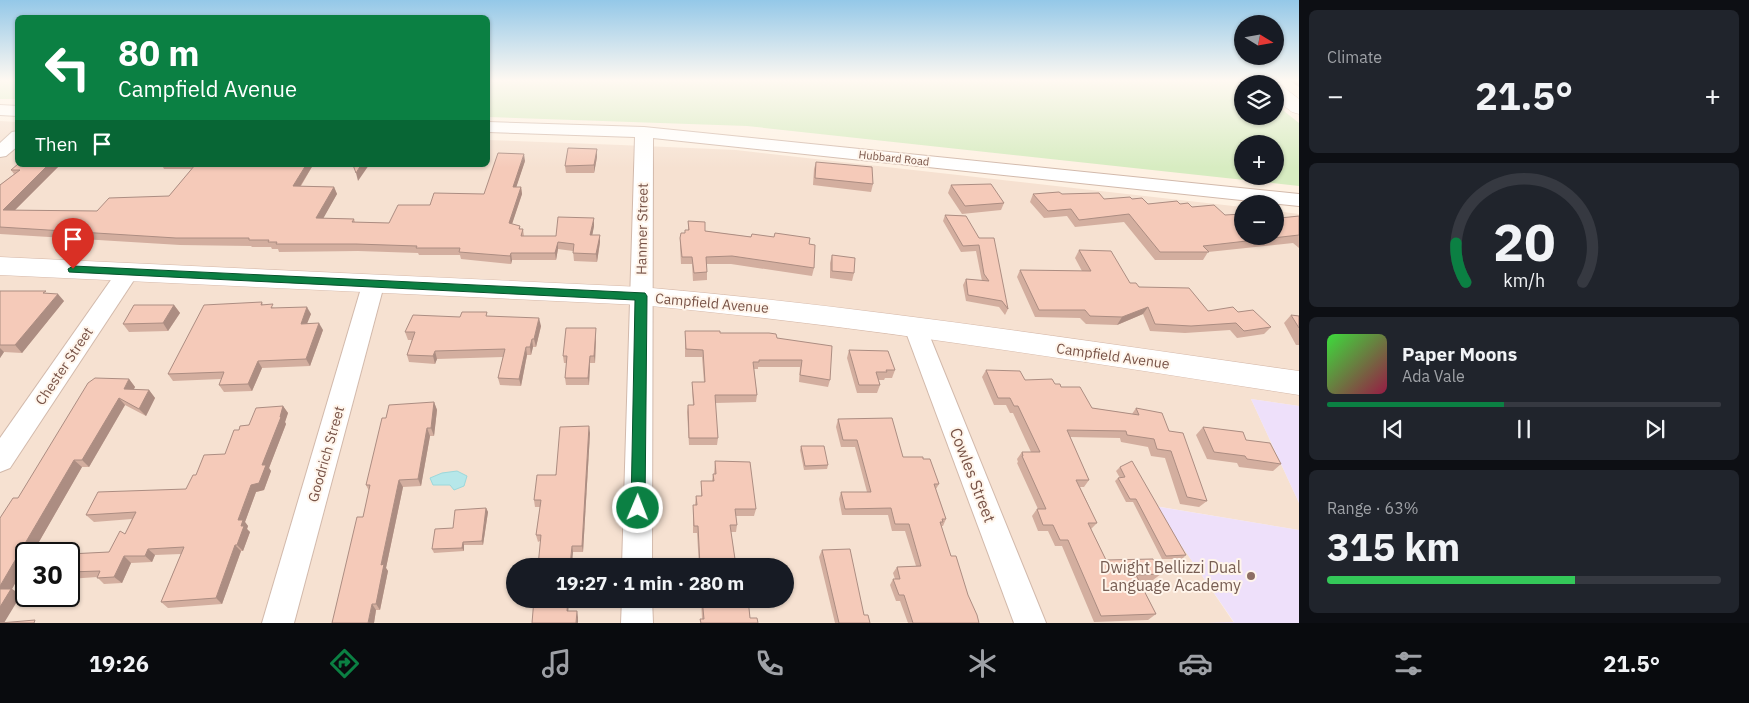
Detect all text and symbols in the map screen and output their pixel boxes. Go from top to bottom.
north arrow [1234,15,1284,65]
map controls [1234,15,1284,245]
text: 80 m [118,30,200,76]
icon: left [35,35,100,100]
text: Climate [1327,47,1382,67]
text: 21.5° [1475,71,1573,120]
text: Campfield Avenue [118,74,297,103]
button: layers [1234,75,1284,125]
text: − [1327,77,1344,114]
text: + [1704,77,1721,114]
icon: arrive [88,130,116,158]
text: Then [35,132,78,156]
button: + [1234,135,1284,185]
street label: Hubbard Road [858,147,930,169]
street label: Hanmer Street [632,183,652,275]
button: − [1234,195,1284,245]
text: 20 [1493,208,1555,275]
pin [52,218,94,269]
icon: arrive [59,225,87,253]
text: km/h [1503,269,1545,292]
street label: Campfield Avenue [654,289,770,317]
street label: Chester Street [31,323,97,409]
street label: Campfield Avenue [1055,339,1171,373]
text: Paper Moons [1402,342,1517,366]
text: Ada Vale [1402,366,1465,386]
street label: Goodrich Street [304,404,348,504]
icon: previous [1379,415,1407,443]
icon: pause [1510,415,1538,443]
icon: next [1641,415,1669,443]
street label: Cowles Street [946,425,1000,525]
position arrow [611,481,663,533]
text: Range · 63% [1327,498,1419,518]
text: 315 km [1327,522,1460,571]
speed limit sign: 30 [15,542,80,607]
place label: Dwight Bellizzi Dual Language Academy [1100,557,1241,595]
marker: Dwight Bellizzi Dual Language Academy [1245,570,1257,582]
text: 19:27 · 1 min · 280 m [556,571,744,595]
icon: directions [327,646,362,681]
icon: music [539,646,574,681]
icon: phone [752,646,787,681]
icon: climate [965,646,1000,681]
icon: car [1178,646,1213,681]
icon: filters [1391,646,1426,681]
text: 19:26 [89,649,149,678]
text: 21.5° [1603,649,1660,678]

